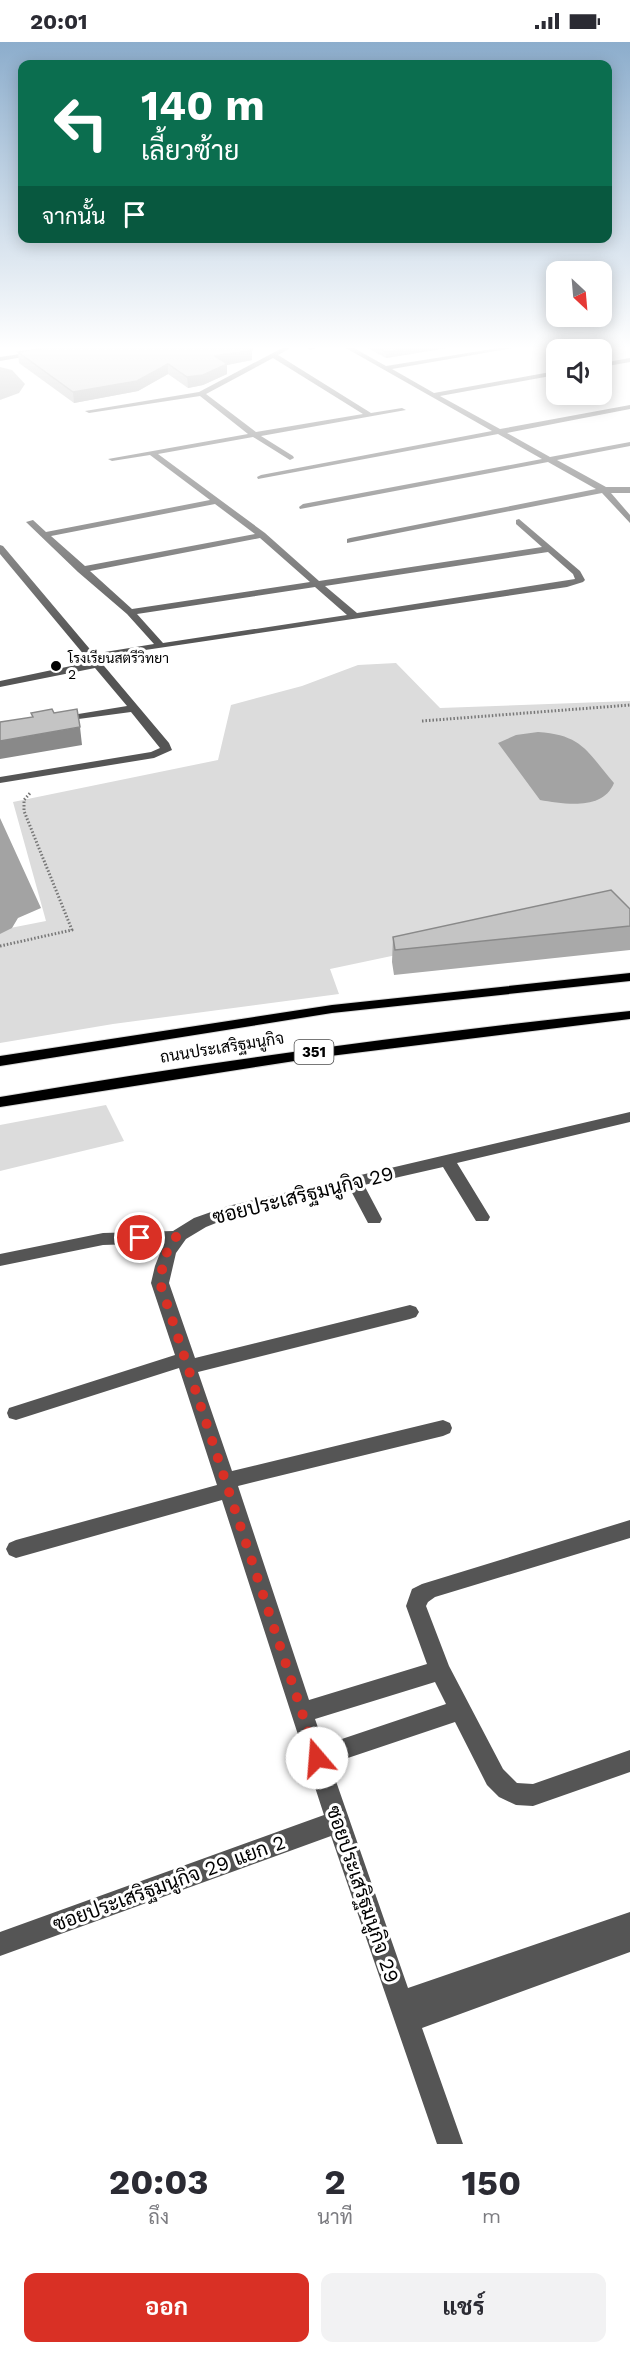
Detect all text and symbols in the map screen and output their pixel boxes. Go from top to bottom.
text: 20:01 [30,9,88,34]
text: 140 m [141,81,265,130]
icon: left [42,84,120,162]
text: เลี้ยวซ้าย [141,135,239,167]
icon: arrive [118,198,151,231]
text: จากนั้น [42,204,106,229]
north arrow [546,261,612,327]
map controls [546,261,612,405]
button: sound [546,339,612,405]
place label: โรงเรียนสตรีวิทยา 2 [67,649,169,682]
marker: โรงเรียนสตรีวิทยา 2 [49,659,63,673]
street label: ถนนประเสริฐมนูกิจ [159,1028,286,1069]
road number: 351 [294,1040,334,1064]
street label: ซอยประเสริฐมนูกิจ 29 [210,1161,397,1232]
pin [114,1212,165,1263]
icon: arrive [123,1221,156,1254]
position arrow [285,1726,349,1790]
street label: ซอยประเสริฐมนูกิจ 29 [319,1802,405,1987]
street label: ซอยประเสริฐมนูกิจ 29 แยก 2 [50,1830,289,1939]
text: 20:03 [109,2161,209,2203]
text: 2 [324,2161,346,2203]
text: 150 [462,2162,521,2204]
text: m [482,2204,501,2228]
text: ถึง [148,2205,169,2229]
text: นาที [317,2205,353,2229]
button: ออก [24,2273,309,2342]
button: แชร์ [321,2273,606,2342]

